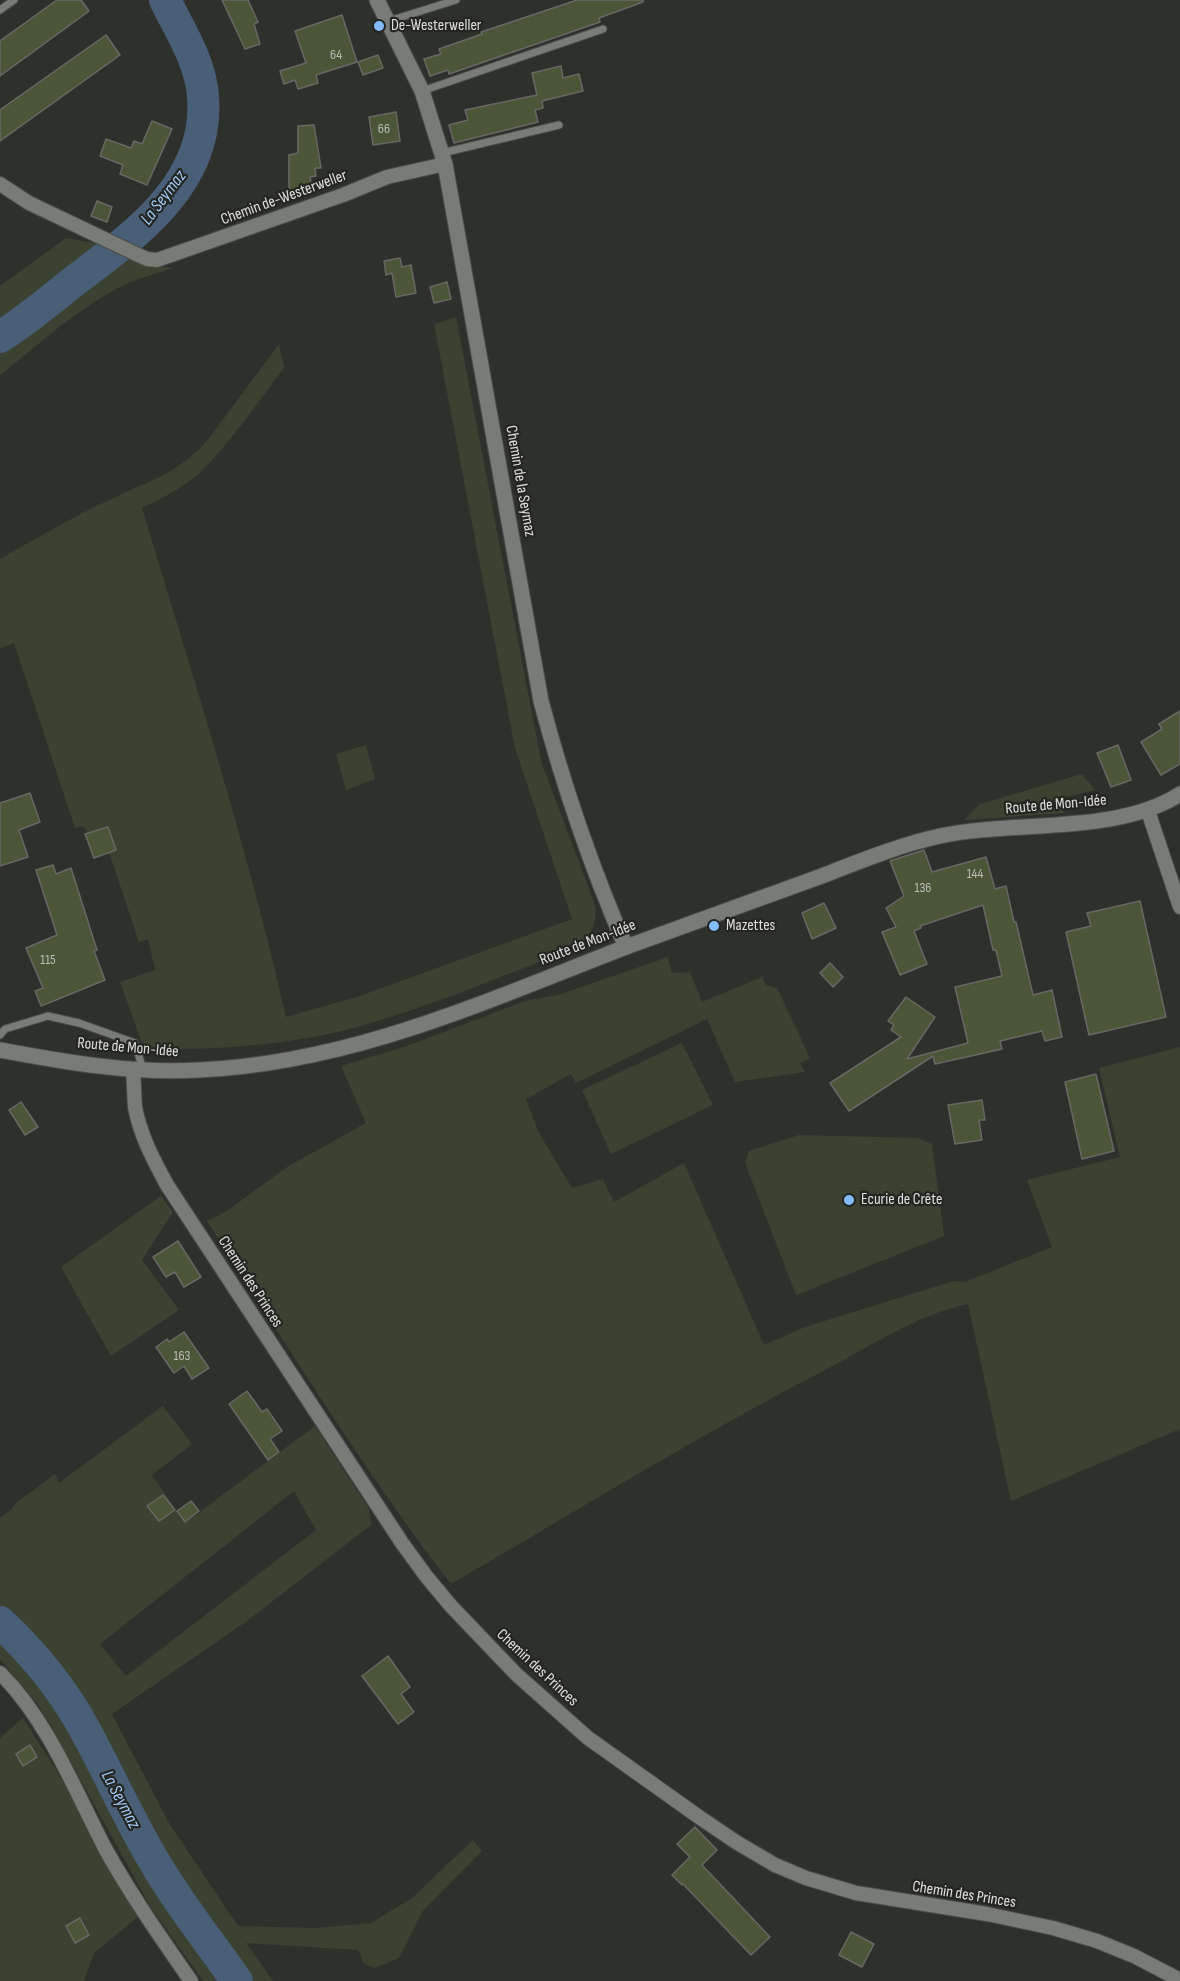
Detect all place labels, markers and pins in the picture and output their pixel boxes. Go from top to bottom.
place label: De-Westerweller [391,16,481,36]
marker: De-Westerweller [372,19,386,33]
place label: Mazettes [726,916,775,936]
marker: Mazettes [707,919,721,933]
place label: Ecurie de Crête [861,1190,942,1210]
marker: Ecurie de Crête [842,1193,856,1207]

